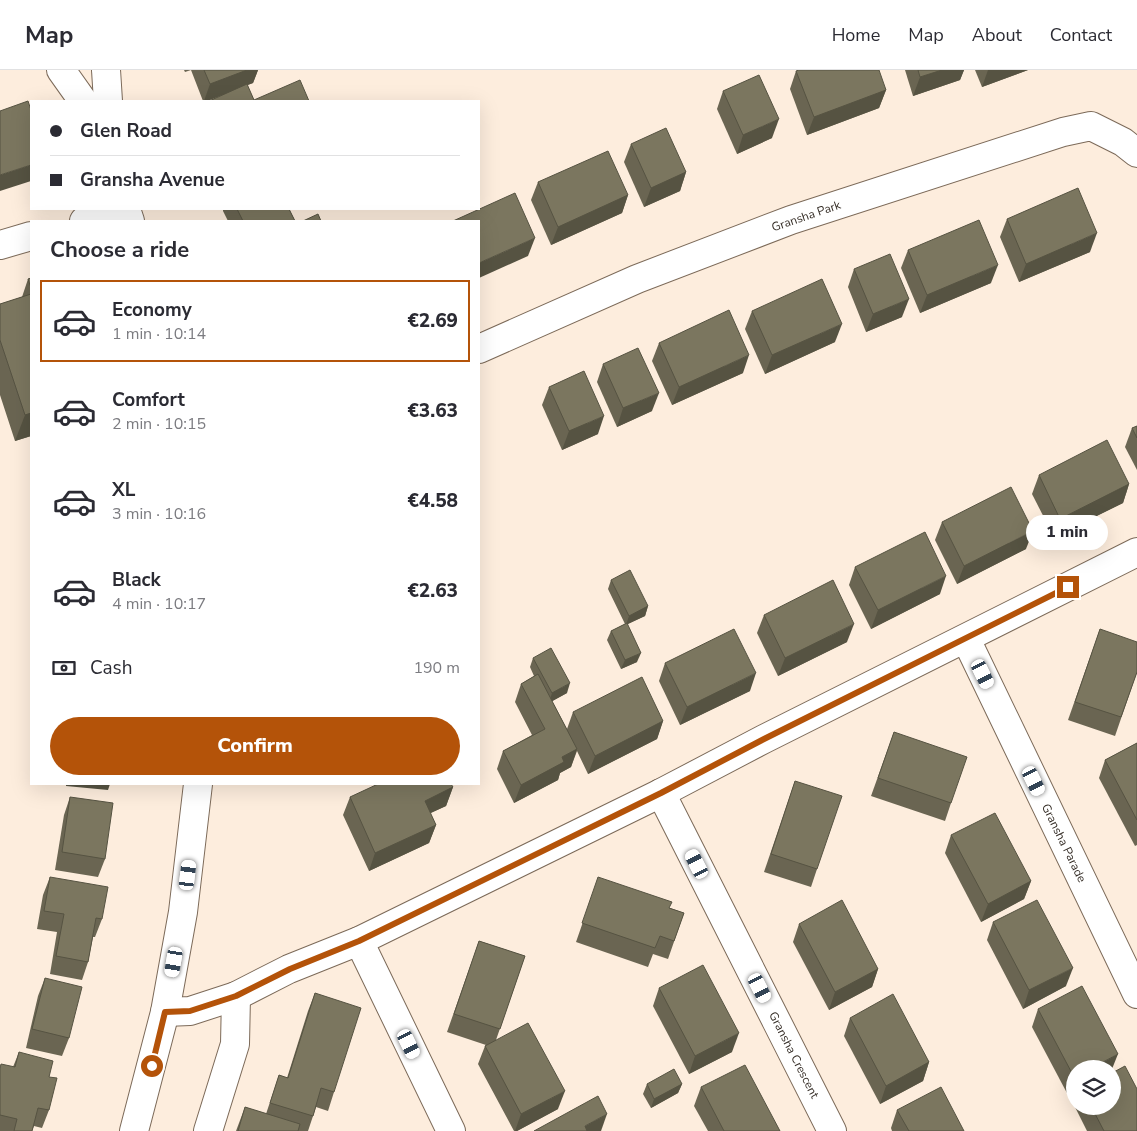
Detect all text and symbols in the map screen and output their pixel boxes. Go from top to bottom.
text: Map [25,19,73,51]
text: Home [832,23,880,47]
text: Map [908,23,944,47]
text: About [972,23,1022,47]
text: Contact [1050,23,1112,47]
text: Glen Road [80,118,172,144]
text: Gransha Avenue [80,167,225,193]
street label: Gransha Park [769,196,844,235]
text: Choose a ride [50,235,189,265]
text: Economy [112,297,192,323]
icon: car [52,299,97,344]
text: €2.69 [407,308,458,334]
text: 1 min · 10:14 [112,323,206,345]
text: Comfort [112,387,185,413]
icon: car [52,389,97,434]
text: €3.63 [407,398,458,424]
text: 2 min · 10:15 [112,413,206,435]
text: XL [112,477,135,503]
icon: car [52,479,97,524]
text: €4.58 [407,488,458,514]
text: 3 min · 10:16 [112,503,206,525]
callout: 1 min [1027,514,1109,550]
text: 1 min [1046,521,1088,543]
text: Black [112,567,161,593]
icon: car [52,569,97,614]
route end [1057,576,1079,598]
text: €2.63 [407,578,458,604]
text: 4 min · 10:17 [112,593,206,615]
icon: cash [50,654,78,682]
text: Cash [90,655,132,681]
text: 190 m [413,657,460,679]
car [969,657,996,691]
button: Confirm [50,717,460,775]
car [1020,764,1047,798]
street label: Gransha Parade [1038,801,1090,885]
car [683,847,710,881]
car [178,859,197,891]
car [164,946,183,978]
car [746,971,773,1005]
street label: Gransha Crescent [765,1009,823,1102]
car [395,1027,422,1061]
route start [141,1055,163,1077]
map controls [1066,1060,1121,1115]
button: layers [1066,1060,1121,1115]

